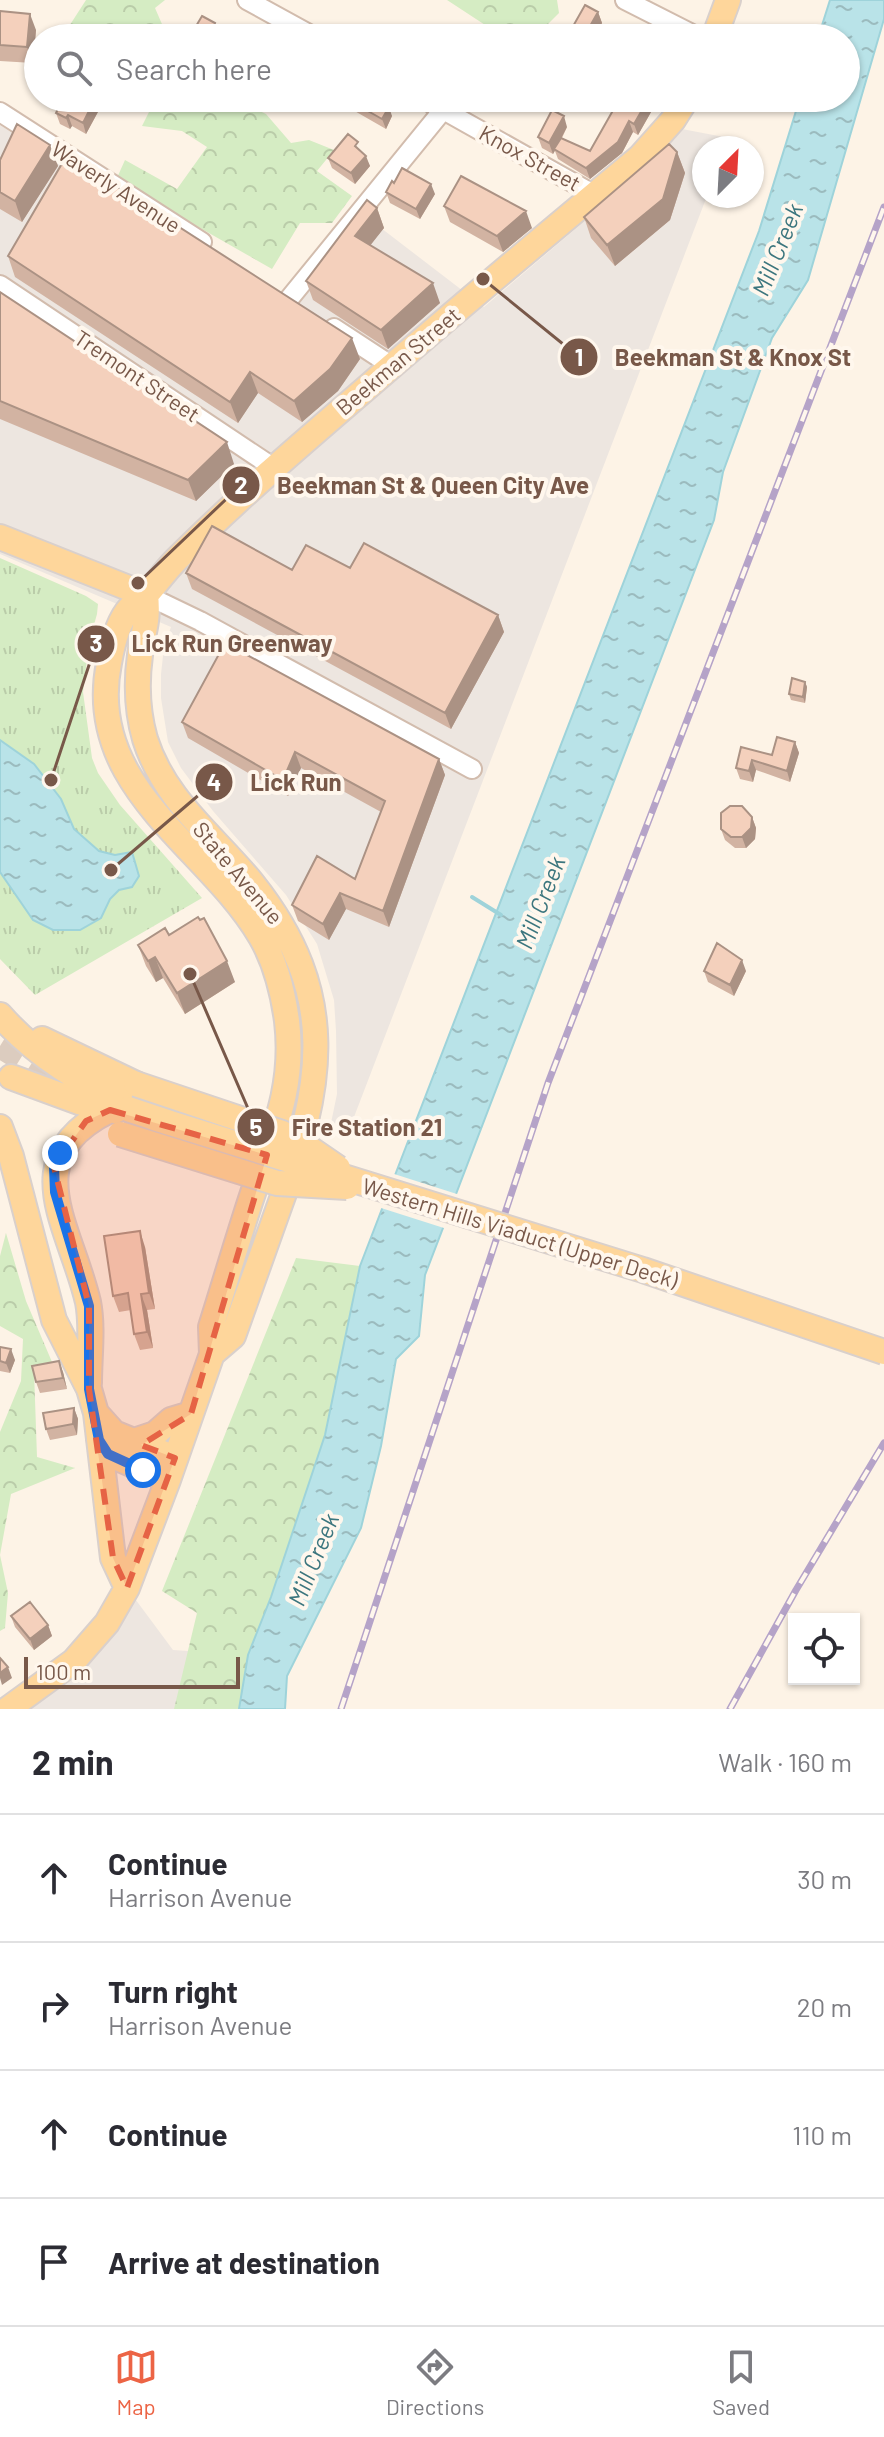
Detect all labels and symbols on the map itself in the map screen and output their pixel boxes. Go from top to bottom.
street label: Knox Street [475,119,586,196]
street label: Waverly Avenue [47,135,186,238]
north arrow [692,136,764,208]
water label: Mill Creek [745,199,808,300]
street label: Beekman Street [330,301,465,420]
street label: Tremont Street [70,324,205,427]
callout: Beekman St & Knox St [559,333,867,381]
text: 1 [575,342,583,371]
text: Beekman St & Knox St [615,342,851,371]
callout: Beekman St & Queen City Ave [221,461,605,509]
text: 2 [234,470,248,499]
text: Beekman St & Queen City Ave [277,470,589,499]
callout: Lick Run Greenway [76,620,349,668]
text: 3 [90,628,102,657]
text: Lick Run Greenway [131,628,333,657]
callout: Lick Run [194,758,357,806]
text: 4 [207,767,221,796]
text: Lick Run [250,767,342,796]
street label: State Avenue [188,816,289,929]
water label: Mill Creek [509,852,571,953]
callout: Fire Station 21 [236,1103,458,1151]
text: 5 [250,1112,263,1141]
text: Fire Station 21 [292,1112,442,1141]
route end [42,1135,78,1171]
street label: Western Hills Viaduct (Upper Deck) [359,1172,681,1293]
route start [125,1452,161,1488]
water label: Mill Creek [281,1509,344,1610]
scale bar [24,1653,240,1689]

